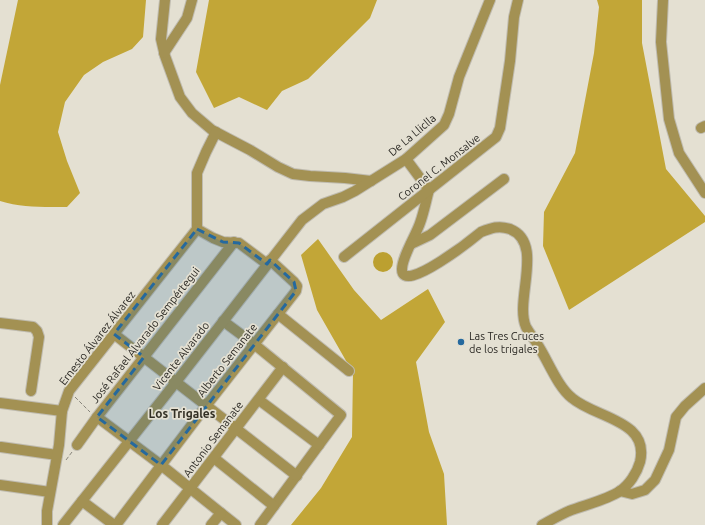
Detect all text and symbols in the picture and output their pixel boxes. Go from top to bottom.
street label: De La Lliclla [386,112,438,158]
street label: Coronel C. Monsalve [396,131,482,203]
street label: José Rafael Alvarado Sempértegui [88,265,202,405]
street label: Ernesto Álvarez Álvarez [56,288,137,387]
street label: Vicente Alvarado [150,319,212,393]
street label: Alberto Semanate [195,321,259,399]
place label: Las Tres Cruces de los trigales [469,330,544,355]
marker: Las Tres Cruces de los trigales [456,337,466,347]
street label: Antonio Semanate [181,399,245,479]
district label: Los Trigales [149,407,216,420]

